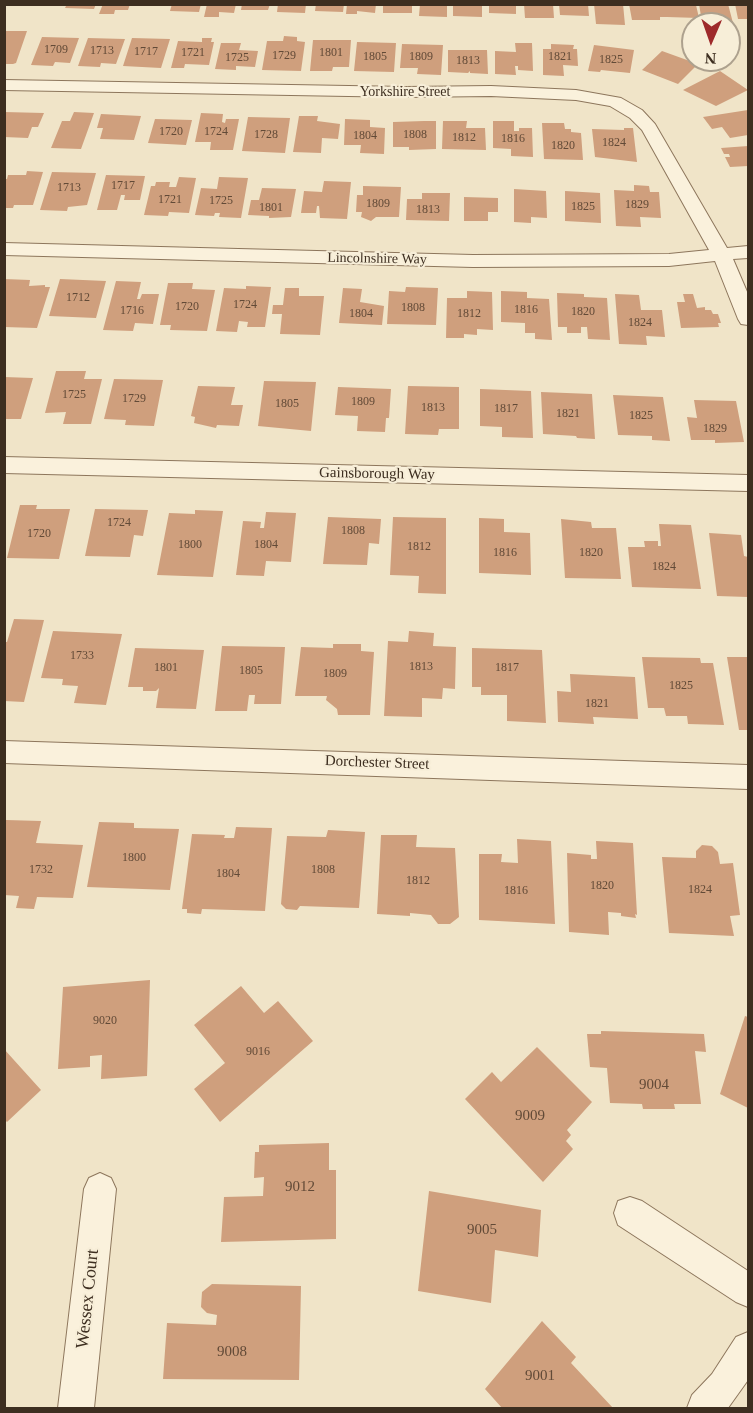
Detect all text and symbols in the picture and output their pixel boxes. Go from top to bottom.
north arrow [681,12,741,72]
house number: 1709 [44,43,68,57]
house number: 1713 [90,44,114,58]
house number: 1717 [134,45,158,59]
house number: 1721 [181,46,205,60]
house number: 1801 [319,46,343,60]
house number: 1729 [272,49,296,63]
house number: 1805 [363,50,387,64]
house number: 1809 [409,50,433,64]
house number: 1821 [548,50,572,64]
text: N [704,50,716,67]
house number: 1725 [225,51,249,65]
house number: 1825 [599,53,623,67]
house number: 1813 [456,54,480,68]
street label: Yorkshire Street [360,84,450,100]
house number: 1720 [159,125,183,139]
house number: 1724 [204,125,228,139]
house number: 1728 [254,128,278,142]
house number: 1808 [403,128,427,142]
house number: 1804 [353,129,377,143]
house number: 1812 [452,131,476,145]
house number: 1816 [501,132,525,146]
house number: 1824 [602,136,626,150]
house number: 1820 [551,139,575,153]
house number: 1717 [111,179,135,193]
house number: 1713 [57,181,81,195]
house number: 1721 [158,193,182,207]
house number: 1725 [209,194,233,208]
house number: 1809 [366,197,390,211]
house number: 1829 [625,198,649,212]
house number: 1825 [571,200,595,214]
house number: 1801 [259,201,283,215]
house number: 1813 [416,203,440,217]
street label: Lincolnshire Way [327,250,427,268]
house number: 1712 [66,291,90,305]
house number: 1724 [233,298,257,312]
house number: 1720 [175,300,199,314]
house number: 1808 [401,301,425,315]
house number: 1816 [514,303,538,317]
house number: 1716 [120,304,144,318]
house number: 1820 [571,305,595,319]
house number: 1804 [349,307,373,321]
house number: 1812 [457,307,481,321]
house number: 1824 [628,316,652,330]
house number: 1725 [62,388,86,402]
house number: 1729 [122,392,146,406]
house number: 1809 [351,395,375,409]
house number: 1805 [275,397,299,411]
house number: 1813 [421,401,445,415]
house number: 1817 [494,402,518,416]
house number: 1821 [556,407,580,421]
house number: 1825 [629,409,653,423]
house number: 1829 [703,422,727,436]
street label: Gainsborough Way [319,464,435,484]
house number: 1724 [107,516,131,530]
house number: 1808 [341,524,365,538]
house number: 1720 [27,527,51,541]
house number: 1800 [178,538,202,552]
house number: 1804 [254,538,278,552]
house number: 1812 [407,540,431,554]
house number: 1816 [493,546,517,560]
house number: 1820 [579,546,603,560]
house number: 1824 [652,560,676,574]
house number: 1733 [70,649,94,663]
house number: 1813 [409,660,433,674]
house number: 1801 [154,661,178,675]
house number: 1817 [495,661,519,675]
house number: 1805 [239,664,263,678]
house number: 1809 [323,667,347,681]
house number: 1825 [669,679,693,693]
house number: 1821 [585,697,609,711]
street label: Dorchester Street [324,752,430,774]
house number: 1800 [122,851,146,865]
house number: 1732 [29,863,53,877]
house number: 1808 [311,863,335,877]
house number: 1804 [216,867,240,881]
house number: 1812 [406,874,430,888]
house number: 1820 [590,879,614,893]
house number: 1824 [688,883,712,897]
house number: 1816 [504,884,528,898]
house number: 9020 [93,1014,117,1028]
house number: 9016 [246,1045,270,1059]
house number: 9004 [639,1076,669,1094]
house number: 9009 [515,1107,545,1125]
house number: 9012 [285,1178,315,1196]
house number: 9005 [467,1221,497,1239]
street label: Wessex Court [72,1248,104,1350]
house number: 9008 [217,1343,247,1361]
house number: 9001 [525,1367,555,1385]

